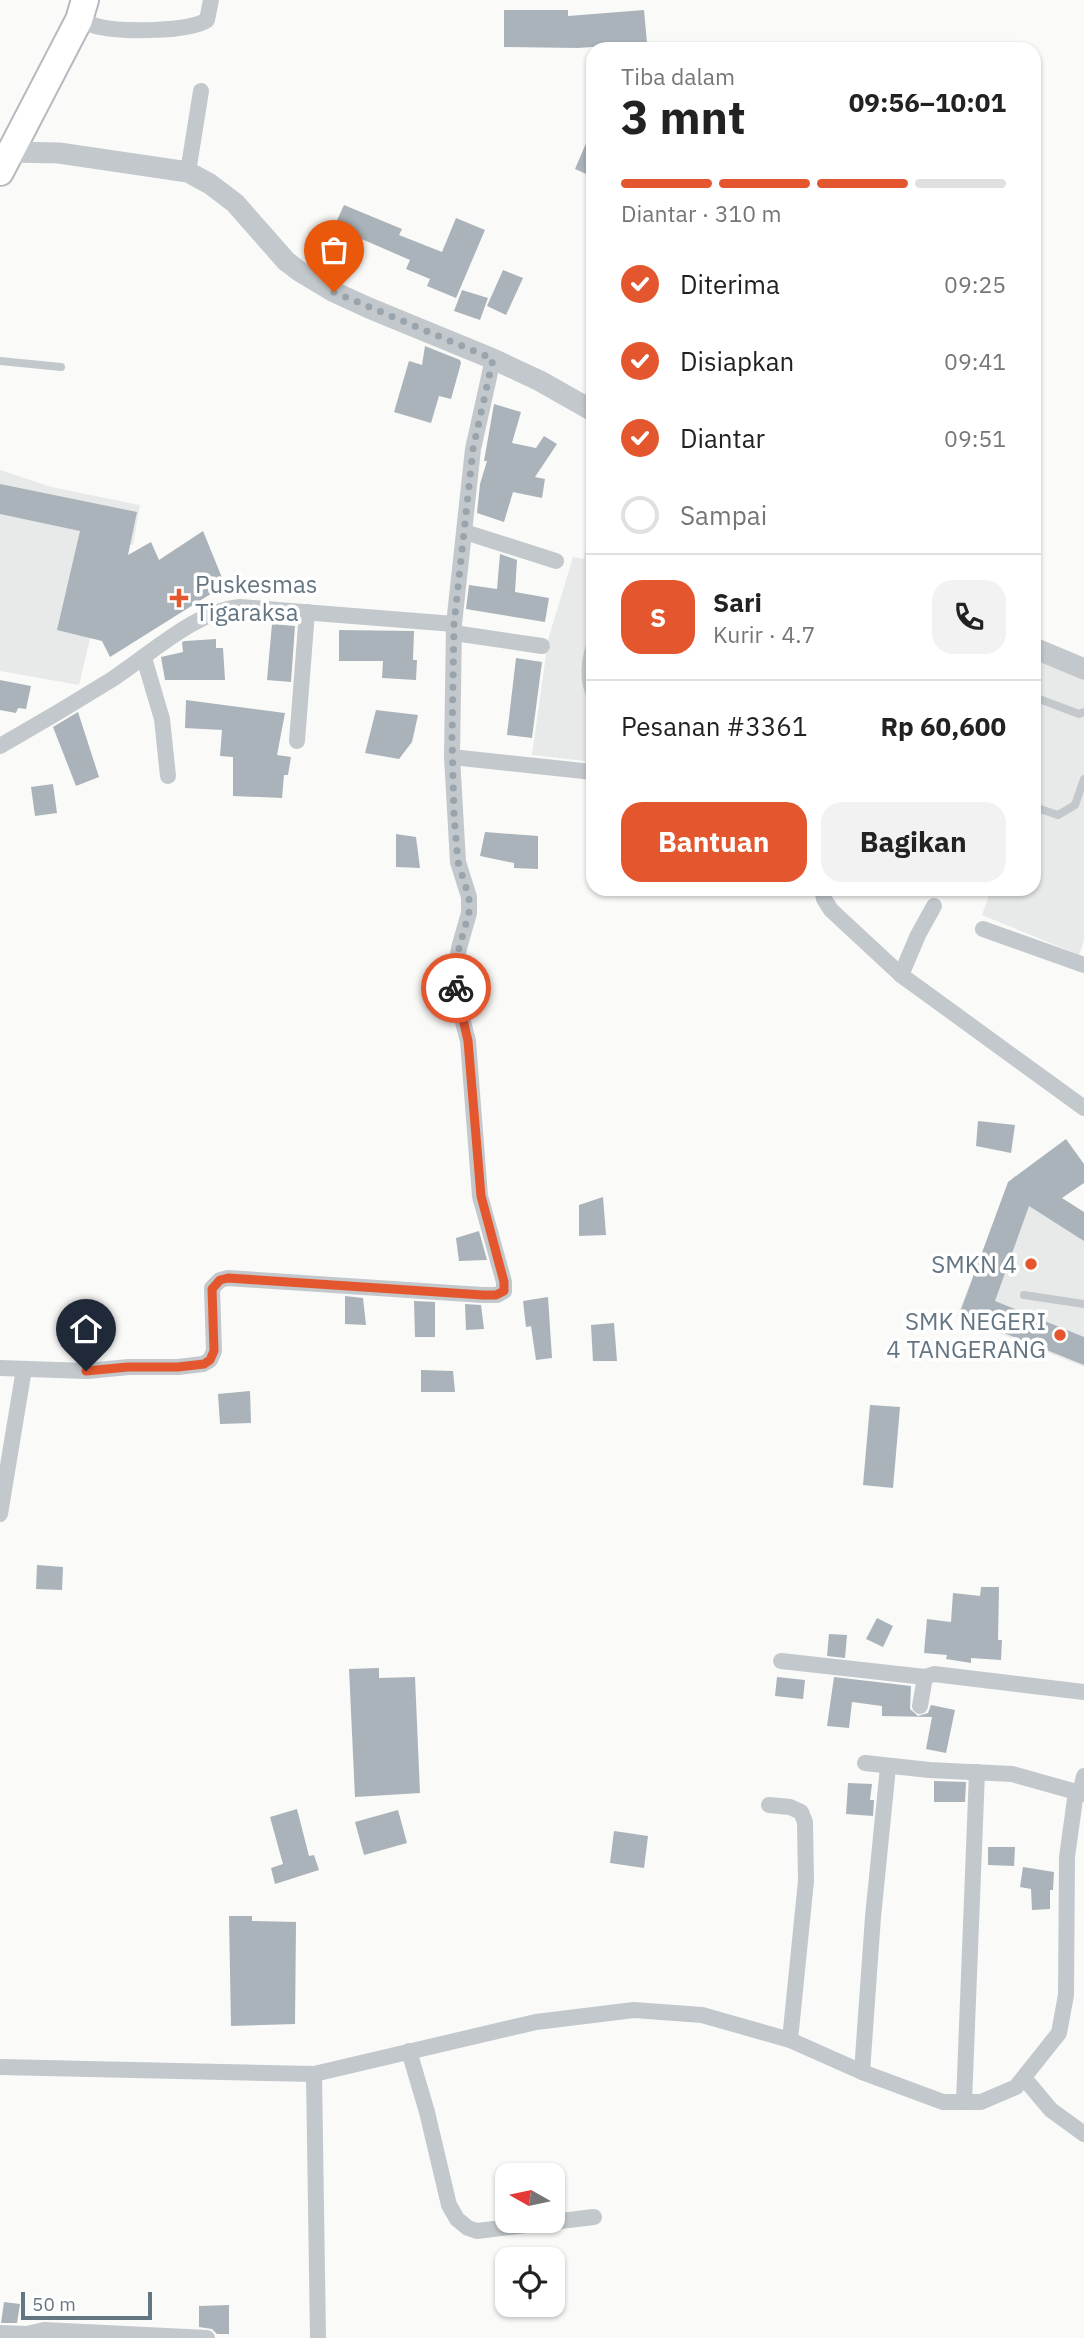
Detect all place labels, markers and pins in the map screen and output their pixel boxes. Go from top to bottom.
pin [304,220,364,292]
place label: Puskesmas Tigaraksa [195,568,317,628]
marker: Puskesmas Tigaraksa [169,588,189,608]
place label: SMKN 4 [931,1248,1017,1280]
marker: SMKN 4 [1023,1256,1039,1272]
pin [56,1299,116,1371]
place label: SMK NEGERI 4 TANGERANG [886,1305,1046,1365]
marker: SMK NEGERI 4 TANGERANG [1052,1327,1068,1343]

